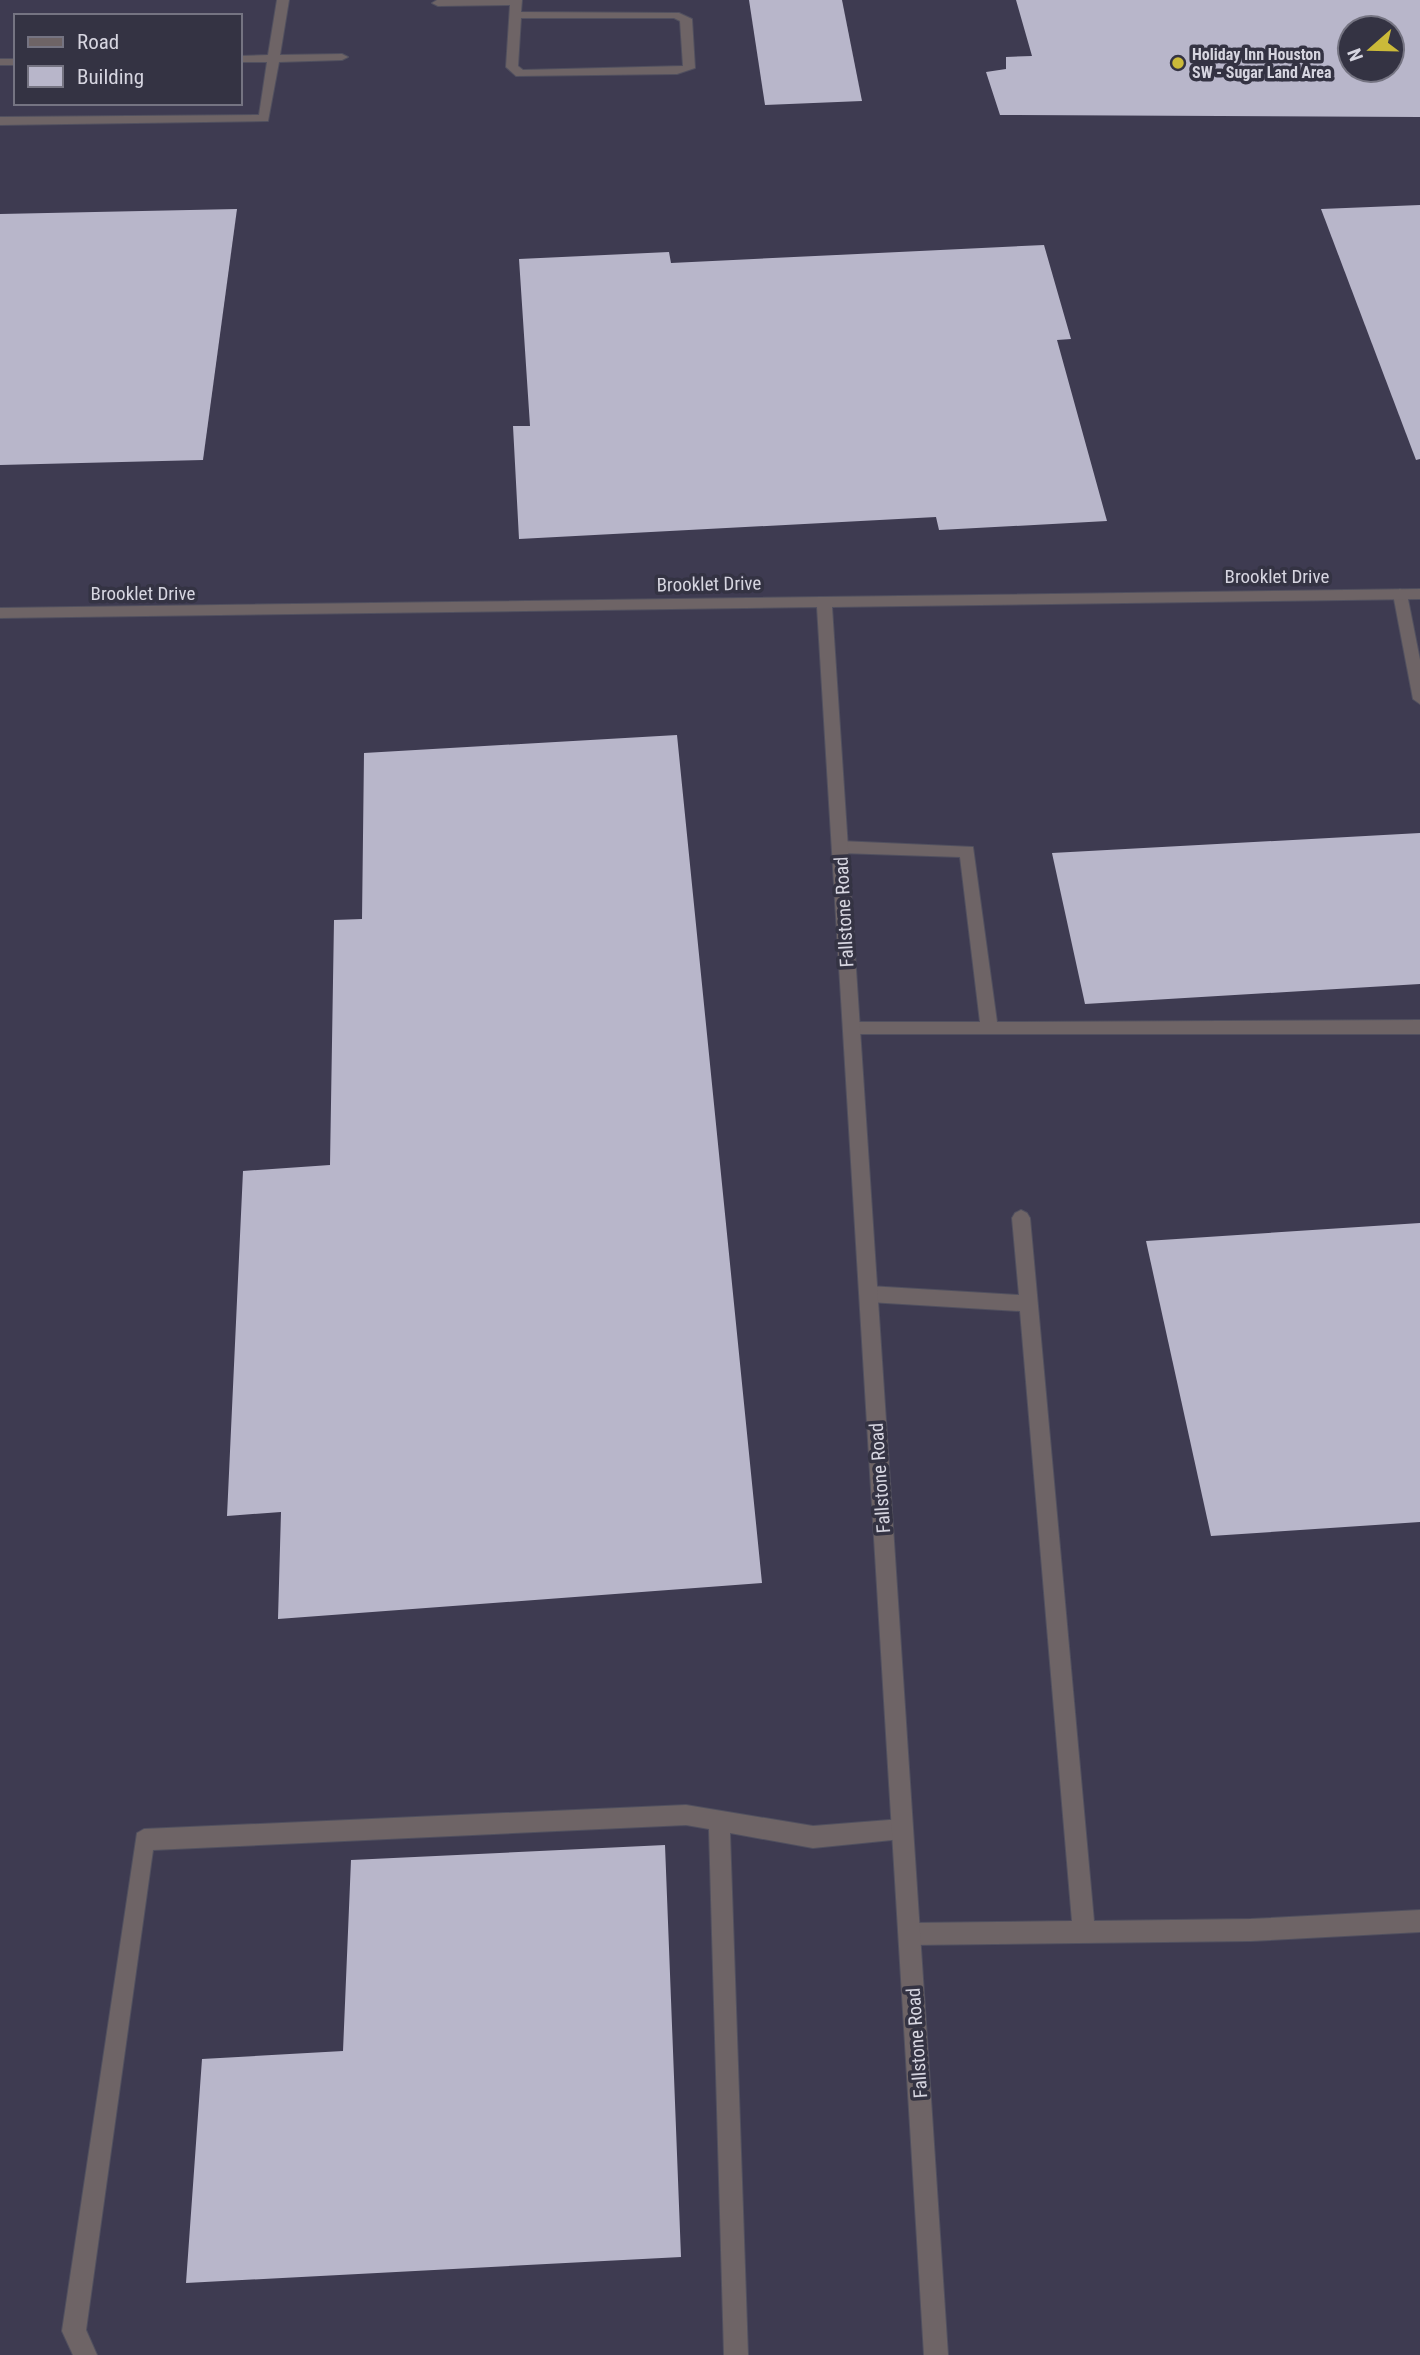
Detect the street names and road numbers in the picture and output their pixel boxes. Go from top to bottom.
street label: Brooklet Drive [1225,565,1329,588]
street label: Brooklet Drive [656,572,762,596]
street label: Brooklet Drive [91,582,195,605]
street label: Fallstone Road [830,856,858,968]
street label: Fallstone Road [865,1422,895,1534]
street label: Fallstone Road [902,1987,932,2099]

